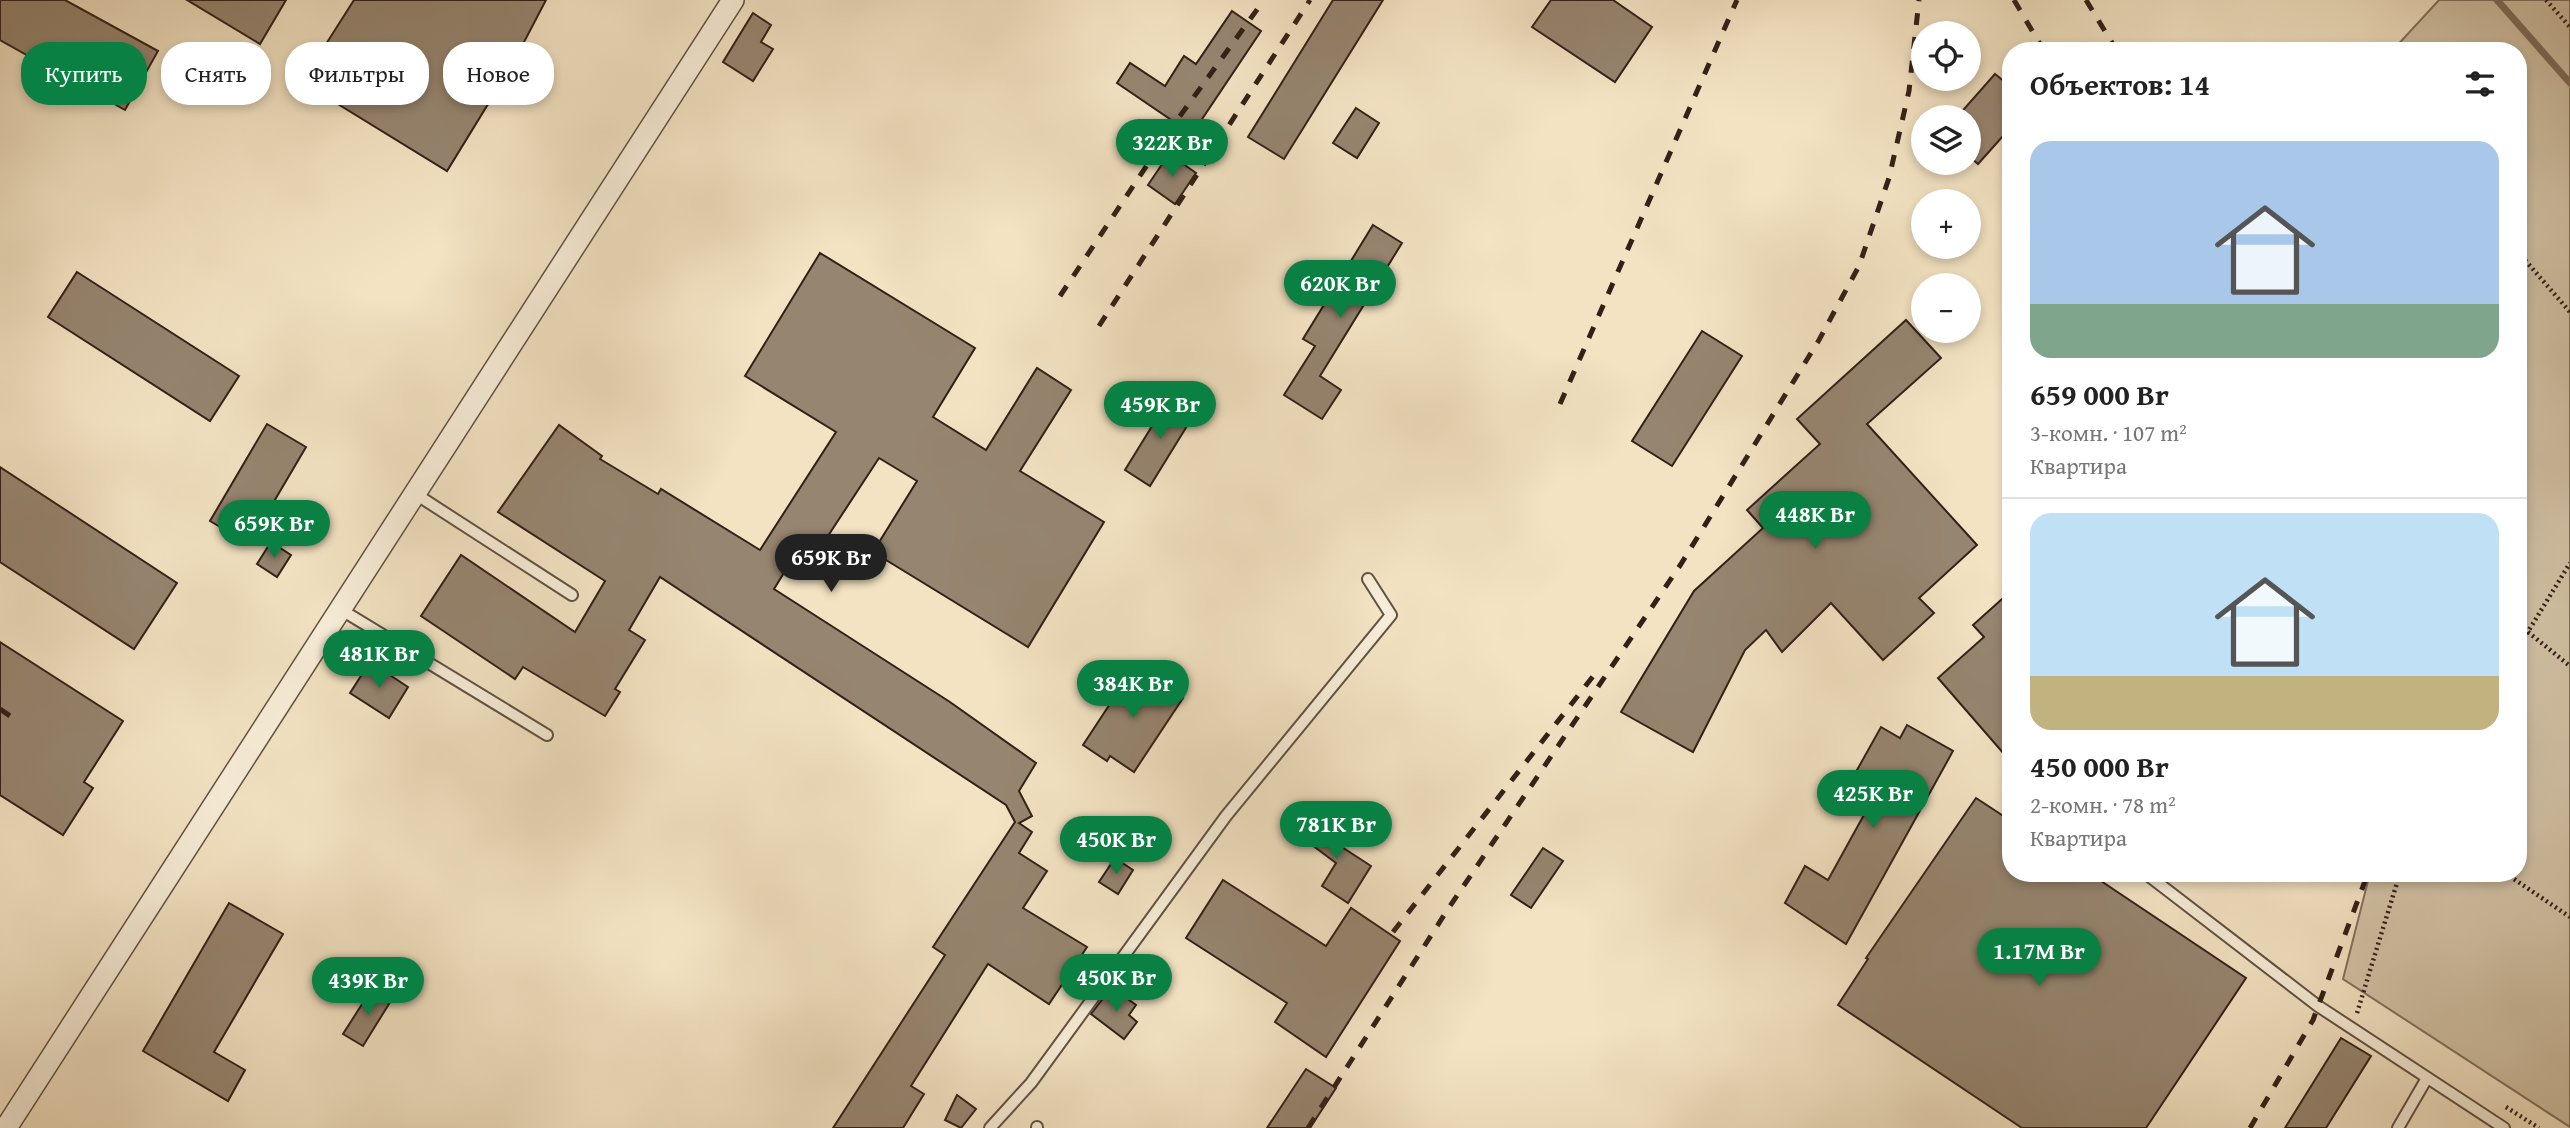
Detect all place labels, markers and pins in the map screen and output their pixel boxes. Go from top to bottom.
pin: 322K Br [1107,120,1237,179]
pin: 620K Br [1275,260,1405,320]
pin: 459K Br [1095,382,1225,441]
pin: 448K Br [1750,491,1880,551]
pin: 659K Br [209,500,339,560]
pin: 659K Br [766,534,896,594]
pin: 481K Br [314,630,444,690]
pin: 384K Br [1068,660,1198,720]
pin: 425K Br [1808,770,1938,830]
pin: 781K Br [1271,802,1401,861]
pin: 450K Br [1051,816,1181,876]
pin: 1.17M Br [1967,928,2111,988]
pin: 450K Br [1051,954,1181,1014]
pin: 439K Br [303,958,433,1017]

